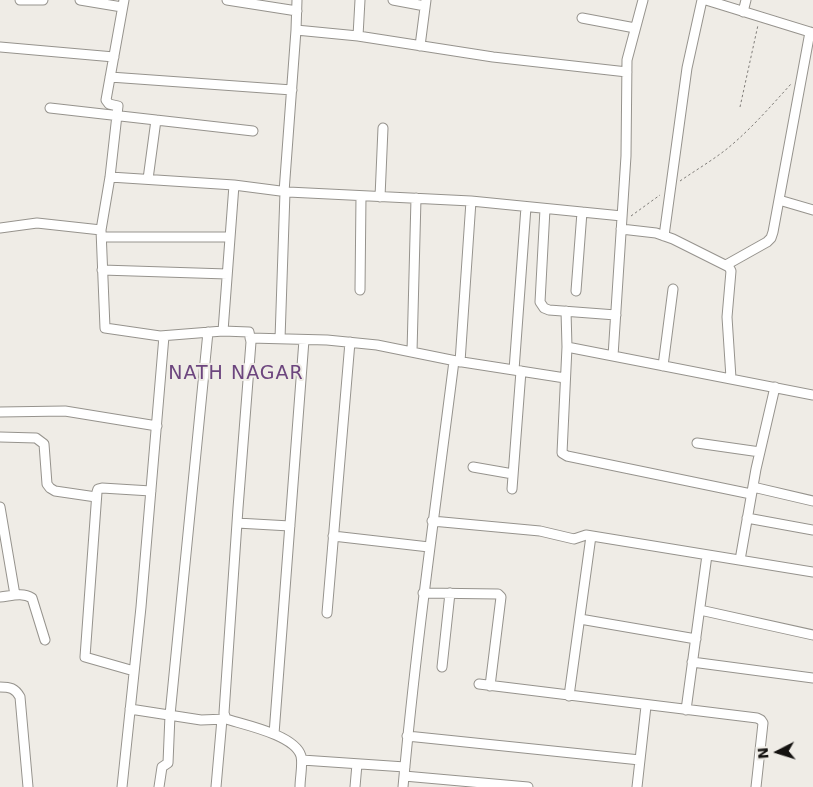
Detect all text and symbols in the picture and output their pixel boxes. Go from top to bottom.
district label: NATH NAGAR [167,363,305,385]
north arrow [753,727,803,777]
text: N [755,747,772,760]

